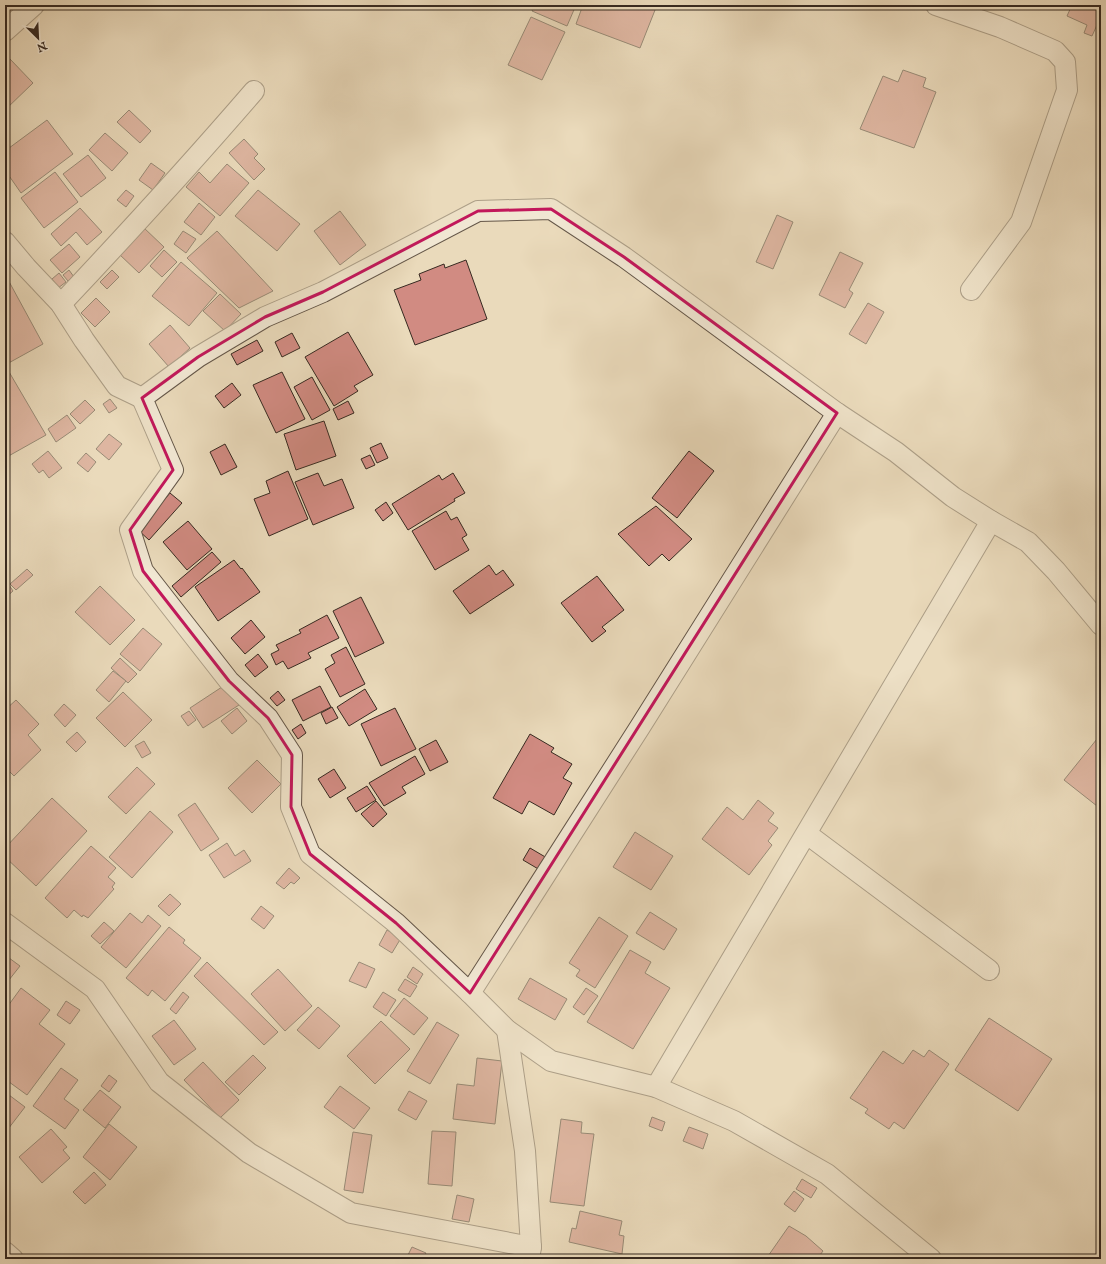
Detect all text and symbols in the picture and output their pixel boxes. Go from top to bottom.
north arrow [18,18,58,58]
text: N [34,37,50,55]

